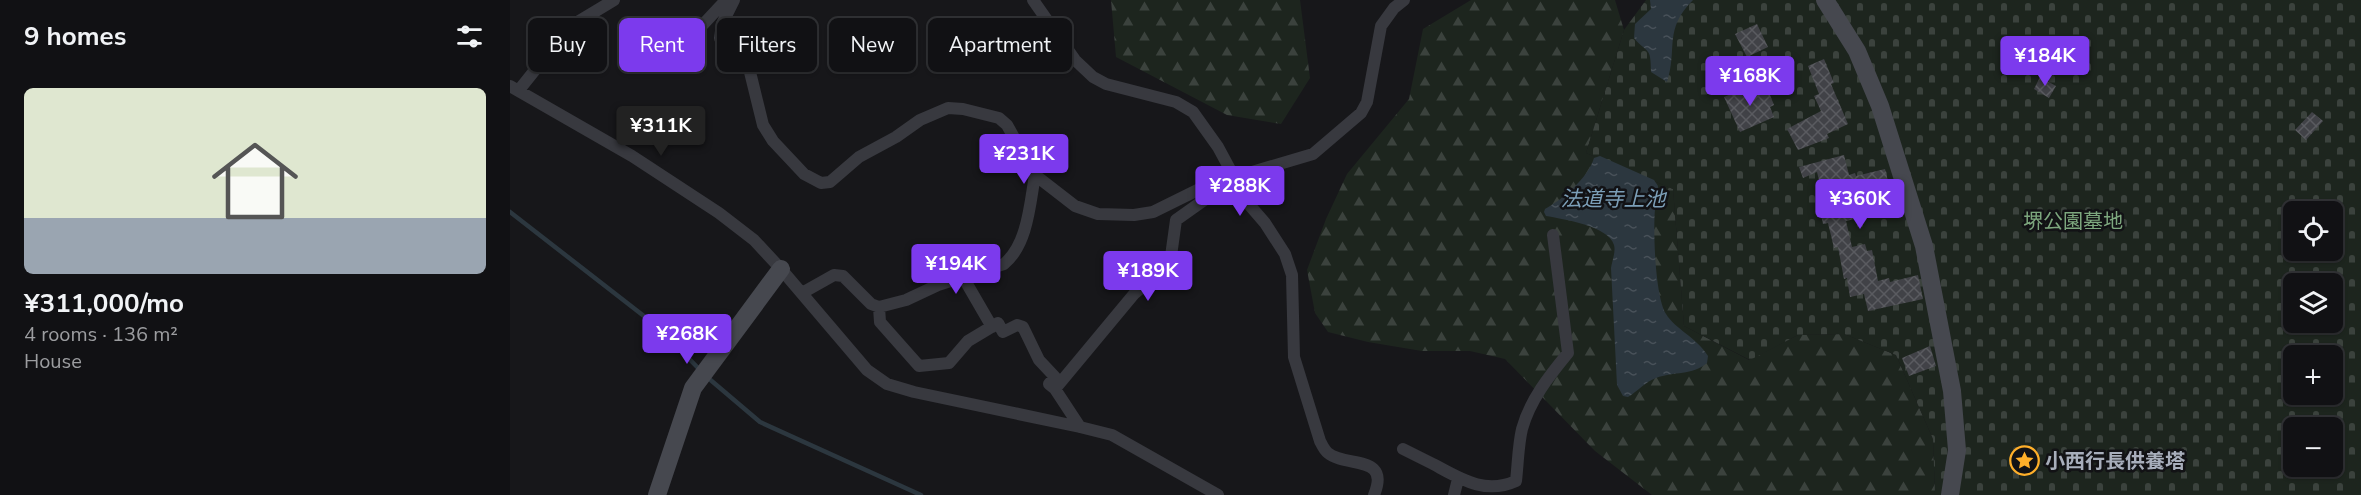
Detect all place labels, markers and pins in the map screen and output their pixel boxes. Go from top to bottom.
pin: ¥184K [2003,36,2087,87]
pin: ¥168K [1708,56,1792,107]
pin: ¥311K [619,106,703,157]
pin: ¥231K [982,134,1066,185]
pin: ¥288K [1198,166,1282,217]
pin: ¥360K [1818,179,1902,230]
pin: ¥194K [914,244,998,295]
pin: ¥189K [1106,251,1190,302]
pin: ¥268K [645,314,729,365]
place icon: 小西行長供養塔 [2008,445,2040,477]
place label: 小西行長供養塔 [2045,448,2185,475]

